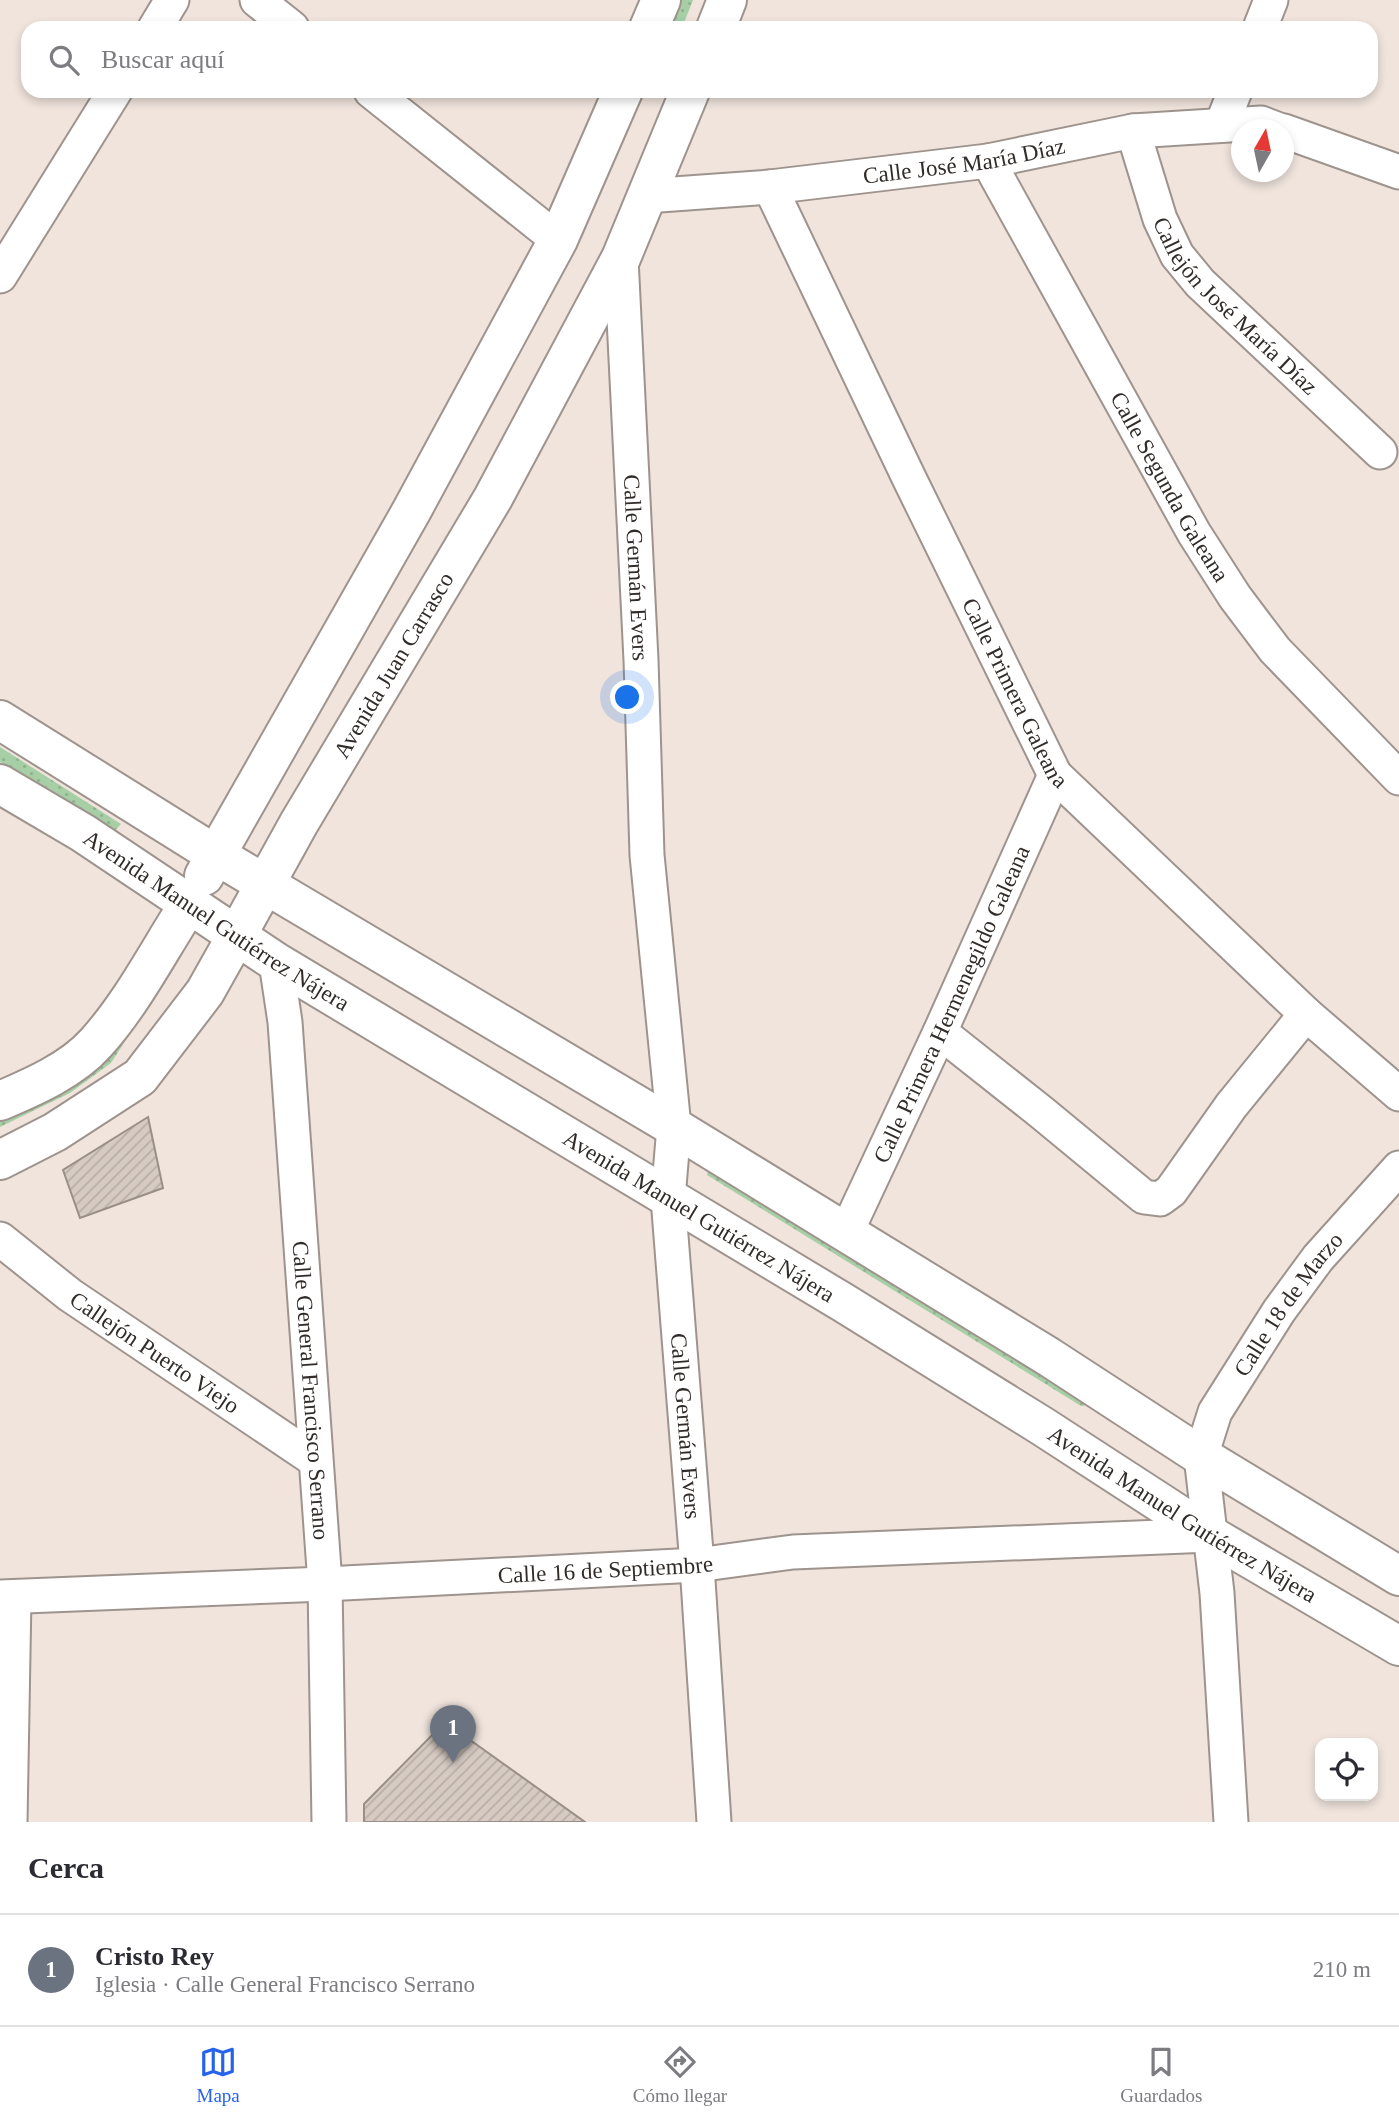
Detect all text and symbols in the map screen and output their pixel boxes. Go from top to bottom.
search box [21,21,1378,98]
icon: search [45,41,83,79]
text: Buscar aquí [101,45,224,74]
north arrow [1231,119,1294,182]
street label: Calle José María Díaz [862,133,1067,188]
street label: Callejón José María Díaz [1148,213,1323,399]
street label: Calle Segunda Galeana [1106,387,1234,586]
street label: Calle Germán Evers [619,474,654,661]
street label: Avenida Juan Carrasco [328,568,458,762]
street label: Calle Primera Galeana [958,594,1073,793]
your location [610,680,644,714]
street label: Avenida Manuel Gutiérrez Nájera [79,825,354,1016]
street label: Calle Primera Hermenegildo Galeana [868,842,1034,1167]
street label: Avenida Manuel Gutiérrez Nájera [559,1125,839,1307]
street label: Calle 18 de Marzo [1229,1227,1348,1381]
street label: Calle General Francisco Serrano [288,1240,334,1541]
street label: Callejón Puerto Viejo [65,1286,244,1418]
street label: Calle Germán Evers [666,1332,706,1520]
street label: Avenida Manuel Gutiérrez Nájera [1043,1421,1321,1607]
street label: Calle 16 de Septiembre [497,1550,714,1588]
pin: 1 [430,1705,476,1763]
map controls [1315,1738,1378,1801]
button: locate [1315,1738,1378,1801]
text: Cerca [28,1851,104,1884]
text: Cristo Rey [95,1942,214,1971]
text: 1 [45,1957,57,1982]
text: 210 m [1313,1957,1371,1982]
text: Iglesia · Calle General Francisco Serrano [95,1972,475,1997]
tab: Mapa [196,2043,240,2107]
tab: Cómo llegar [633,2043,727,2107]
tab: Guardados [1120,2043,1202,2107]

